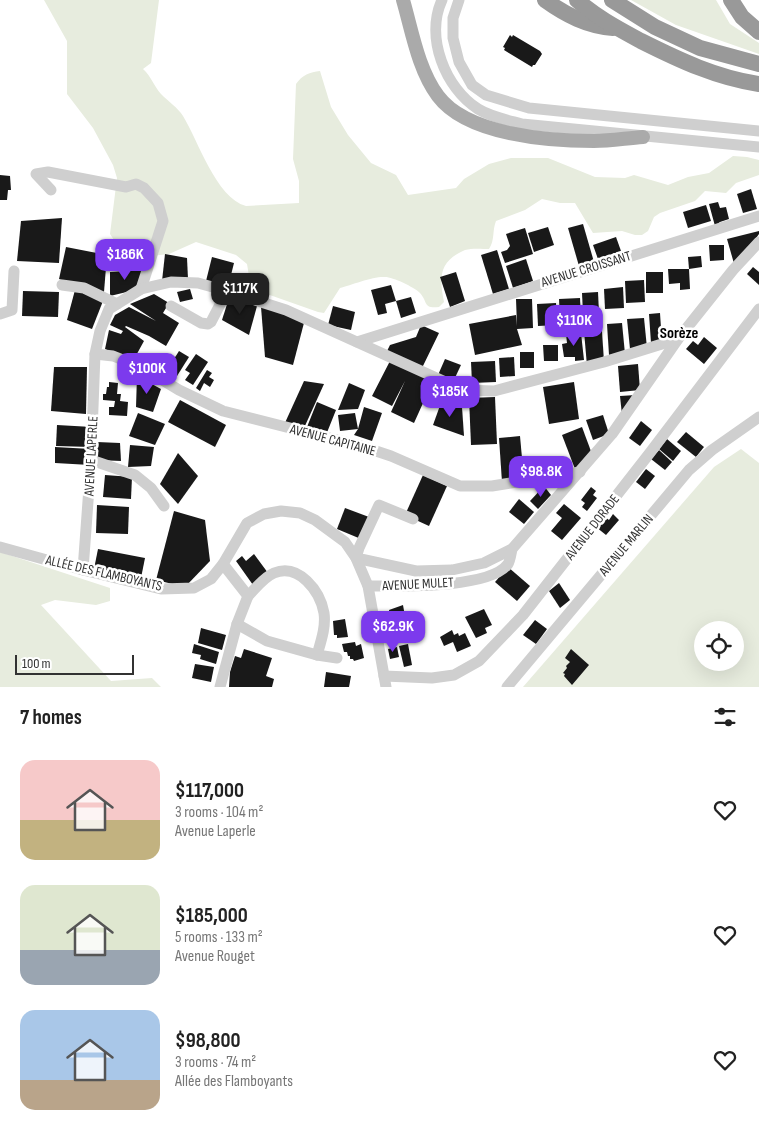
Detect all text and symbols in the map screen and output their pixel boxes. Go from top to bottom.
pin: $186K [90,238,160,281]
text: $186K [106,245,144,264]
street label: AVENUE CROISSANT [538,247,633,291]
pin: $117K [205,272,275,315]
text: $117K [222,279,258,298]
pin: $110K [539,304,609,347]
text: $110K [556,311,592,330]
district label: Sorèze [660,324,698,343]
pin: $100K [112,352,182,395]
text: $100K [128,359,166,378]
pin: $185K [415,376,485,418]
text: $185K [432,382,468,401]
street label: AVENUE LAPERLE [80,415,102,497]
street label: AVENUE CAPITAINE [287,420,378,460]
pin: $98.8K [500,456,582,498]
text: $98.8K [520,462,562,481]
street label: AVENUE DORADE [561,491,623,564]
street label: AVENUE MARLIN [595,511,657,580]
street label: ALLÉE DES FLAMBOYANTS [43,551,164,595]
street label: AVENUE MULET [381,574,455,594]
pin: $62.9K [352,610,434,653]
text: $62.9K [372,617,414,636]
map controls [694,621,744,671]
button: locate [694,621,744,671]
scale bar [15,652,134,675]
text: 100 m [22,655,51,672]
icon: filters [711,703,739,731]
text: 7 homes [20,705,82,730]
text: $117,000 [175,778,244,803]
icon: home [60,780,120,840]
icon: heart [711,796,739,824]
text: 3 rooms · 104 m² [175,803,263,822]
text: Avenue Laperle [175,822,256,841]
text: $185,000 [175,903,248,928]
icon: home [60,905,120,965]
icon: heart [711,921,739,949]
text: 5 rooms · 133 m² [175,928,263,947]
text: Avenue Rouget [175,947,255,966]
text: $98,800 [175,1028,241,1053]
icon: home [60,1030,120,1090]
icon: heart [711,1046,739,1074]
text: 3 rooms · 74 m² [175,1053,256,1072]
text: Allée des Flamboyants [175,1072,293,1091]

